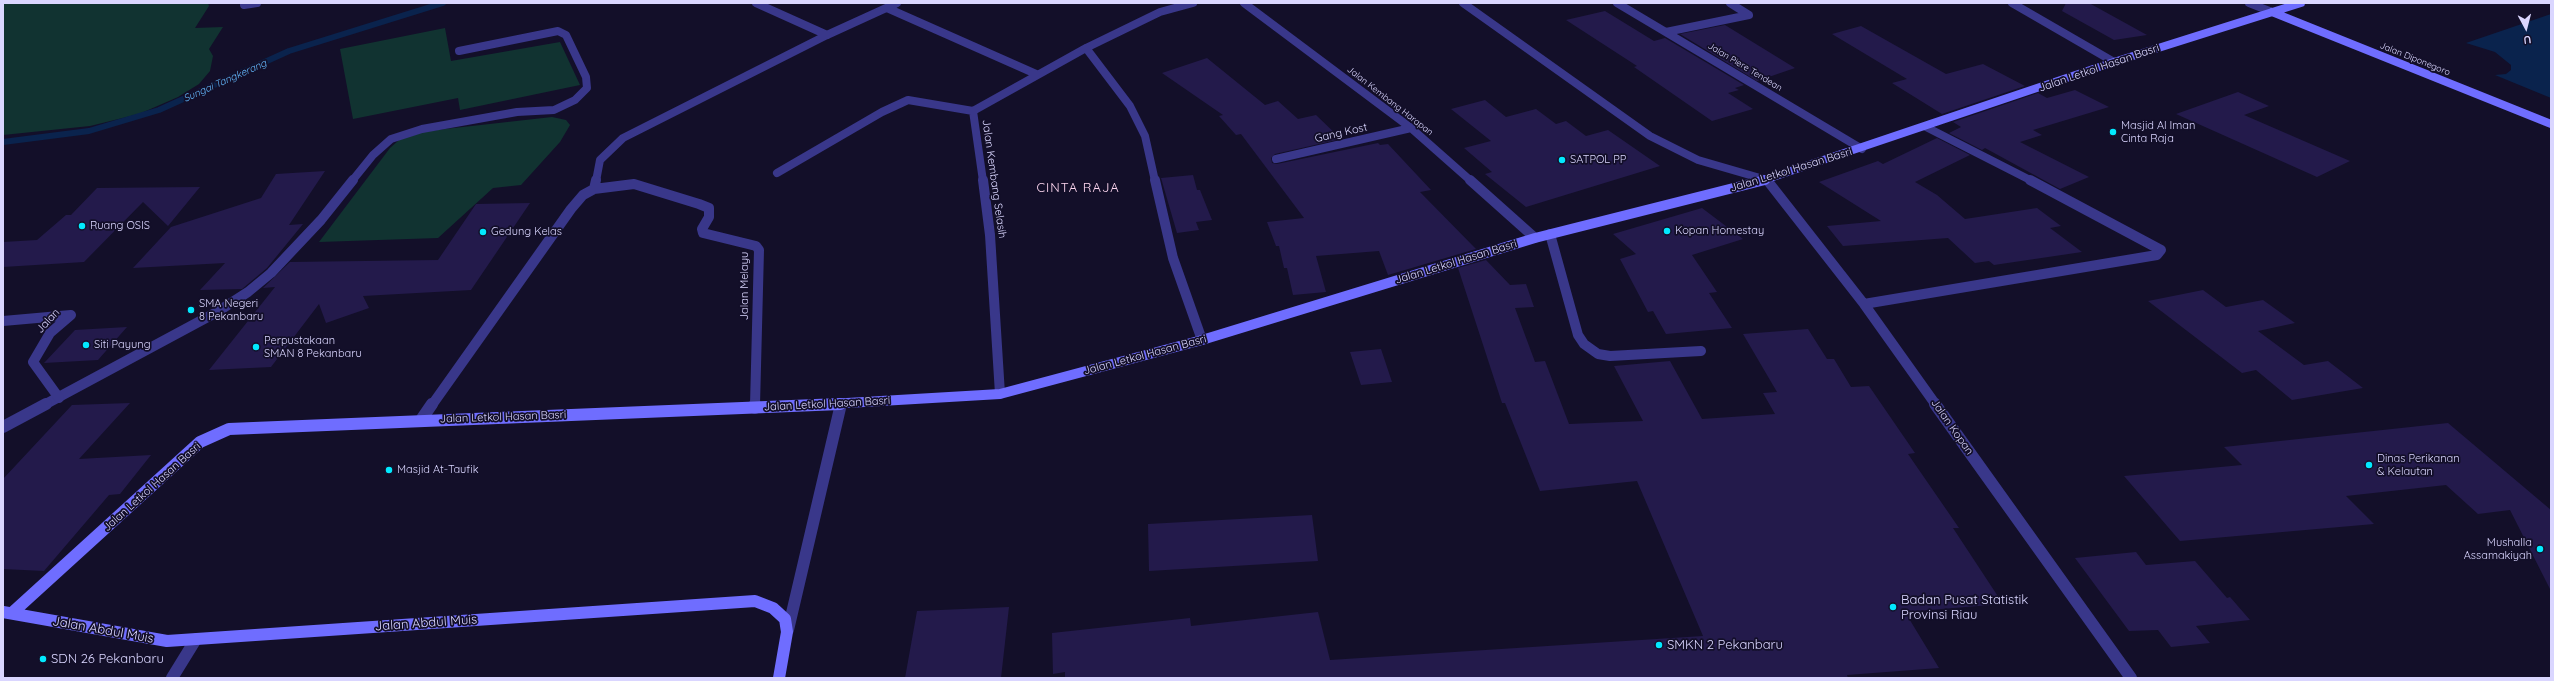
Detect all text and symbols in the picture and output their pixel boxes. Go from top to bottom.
north arrow [2506,8,2546,48]
text: U [2523,32,2532,47]
street label: Jalan Diponegoro [2378,40,2452,78]
street label: Jalan Piere Tendean [1706,41,1784,93]
street label: Jalan Letkol Hasan Basri [2037,41,2161,95]
water label: Sungai Tangkerang [181,57,269,105]
street label: Jalan Kembang Harapan [1345,64,1435,138]
street label: Jalan Kembang Selasih [979,119,1009,239]
place label: Masjid Al Iman Cinta Raja [2121,119,2195,145]
street label: Gang Kost [1313,121,1369,145]
marker: Masjid Al Iman Cinta Raja [2108,127,2118,137]
street label: Jalan Letkol Hasan Basri [1729,145,1853,195]
place label: SATPOL PP [1570,153,1626,167]
marker: SATPOL PP [1557,155,1567,165]
district label: CINTA RAJA [1036,180,1120,196]
place label: Ruang OSIS [90,219,150,233]
marker: Ruang OSIS [77,221,87,231]
place label: Kopan Homestay [1675,224,1764,238]
place label: Gedung Kelas [491,225,562,239]
marker: Kopan Homestay [1662,226,1672,236]
marker: Gedung Kelas [478,227,488,237]
street label: Jalan Letkol Hasan Basri [1394,237,1518,287]
street label: Jalan Melayu [738,252,752,320]
place label: SMA Negeri 8 Pekanbaru [199,297,263,323]
marker: SMA Negeri 8 Pekanbaru [186,305,196,315]
street label: Jalan [33,306,63,336]
street label: Jalan Letkol Hasan Basri [1082,332,1208,378]
place label: Perpustakaan SMAN 8 Pekanbaru [264,334,362,360]
place label: Siti Payung [94,338,151,352]
marker: Siti Payung [81,340,91,350]
marker: Perpustakaan SMAN 8 Pekanbaru [251,342,261,352]
street label: Jalan Letkol Hasan Basri [763,394,891,414]
street label: Jalan Kopan [1928,397,1976,457]
street label: Jalan Letkol Hasan Basri [440,408,566,426]
street label: Jalan Letkol Hasan Basri [101,440,203,534]
place label: Dinas Perikanan & Kelautan [2377,452,2460,478]
marker: Dinas Perikanan & Kelautan [2364,460,2374,470]
place label: Masjid At-Taufik [397,463,479,477]
marker: Masjid At-Taufik [384,465,394,475]
place label: Mushalla Assamakiyah [2464,536,2532,562]
marker: Mushalla Assamakiyah [2535,544,2545,554]
place label: Badan Pusat Statistik Provinsi Riau [1901,592,2028,623]
marker: Badan Pusat Statistik Provinsi Riau [1888,602,1898,612]
street label: Jalan Abdul Muis [374,612,478,634]
street label: Jalan Abdul Muis [51,613,155,647]
place label: SMKN 2 Pekanbaru [1667,637,1783,653]
marker: SMKN 2 Pekanbaru [1654,640,1664,650]
place label: SDN 26 Pekanbaru [51,651,164,667]
marker: SDN 26 Pekanbaru [38,654,48,664]

